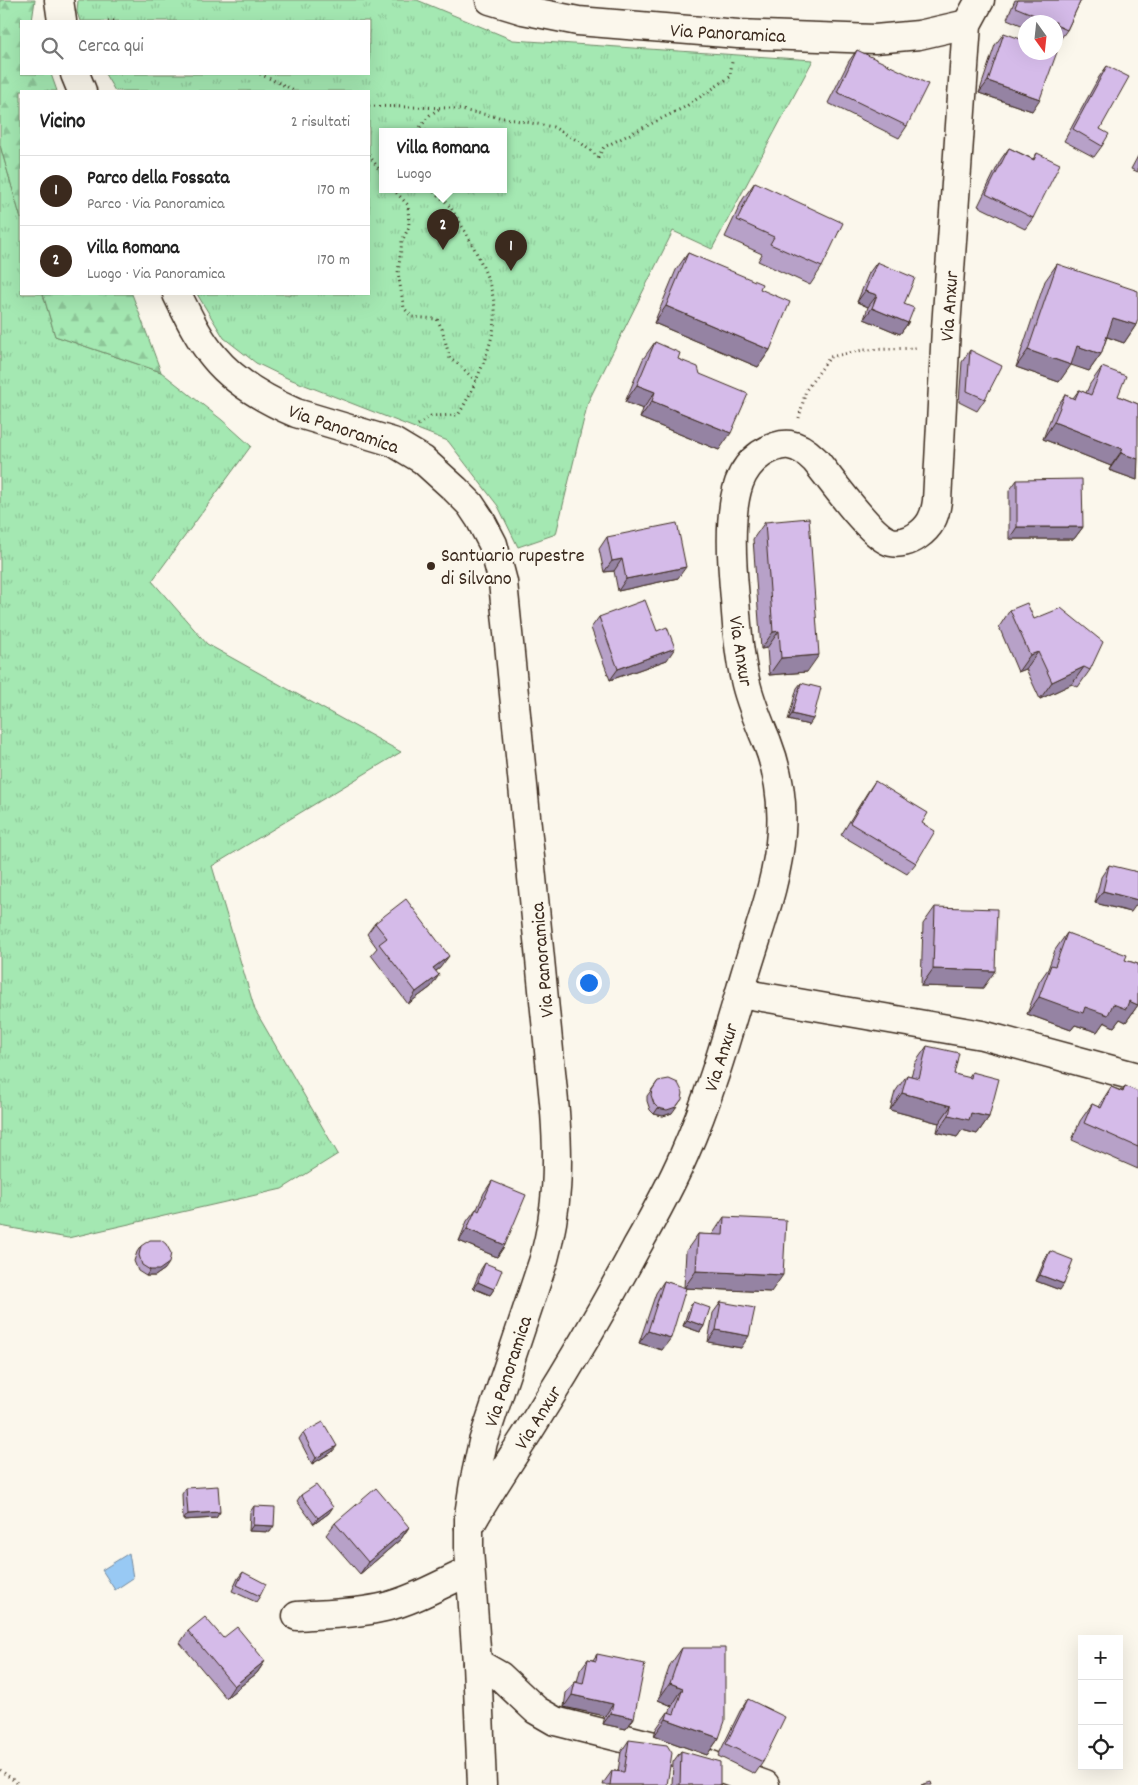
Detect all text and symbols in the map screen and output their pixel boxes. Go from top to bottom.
north arrow [1018,15,1063,60]
street label: Via Panoramica [669,18,787,52]
search box [20,20,370,75]
icon: search [38,34,66,62]
text: Cerca qui [78,34,144,61]
text: Vicino [40,108,85,138]
text: 2 risultati [291,111,350,134]
popup [379,128,507,193]
text: Villa Romana [397,136,489,163]
text: Luogo [397,163,432,186]
text: Parco della Fossata [87,166,229,193]
text: 1 [54,179,58,202]
text: 170 m [317,179,350,202]
text: Parco · Via Panoramica [87,193,225,216]
pin: 2 [427,209,459,250]
pin: 1 [495,230,527,271]
text: Villa Romana [87,236,179,263]
text: 2 [53,249,60,272]
text: 170 m [317,249,350,272]
text: Luogo · Via Panoramica [87,263,225,286]
street label: Via Anxur [935,269,967,343]
street label: Via Panoramica [284,399,403,463]
place label: Santuario rupestre di Silvano [441,543,585,594]
marker: Santuario rupestre di Silvano [425,560,437,572]
street label: Via Anxur [720,614,758,689]
street label: Via Panoramica [525,900,563,1018]
your location [576,970,602,996]
street label: Via Anxur [699,1019,747,1096]
street label: Via Panoramica [479,1312,541,1431]
street label: Via Anxur [509,1381,570,1456]
map controls [1078,1635,1123,1770]
button: + [1078,1635,1123,1680]
button: − [1078,1680,1123,1725]
button: locate [1078,1725,1123,1770]

